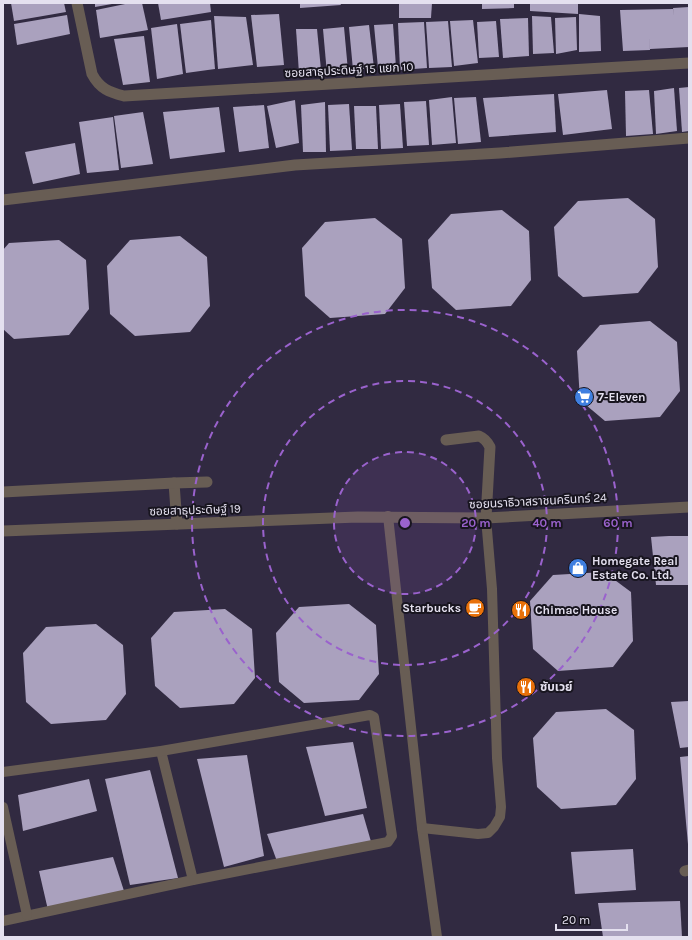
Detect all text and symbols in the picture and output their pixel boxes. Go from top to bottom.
street label: ซอยสาธุประดิษฐ์ 15 แยก 10 [284,60,414,80]
supermarket icon: 7-Eleven [573,386,595,408]
place label: 7-Eleven [598,390,646,404]
street label: ซอยนราธิวาสราชนครินทร์ 24 [469,490,608,512]
street label: ซอยสาธุประดิษฐ์ 19 [149,501,241,519]
centre of rings [398,516,412,530]
text: 20 m [461,516,491,530]
text: 40 m [532,516,562,530]
text: 60 m [603,516,633,530]
place label: Homegate Real Estate Co. Ltd. [592,554,678,582]
shop icon: Homegate Real Estate Co. Ltd. [567,557,589,579]
cafe icon: Starbucks [464,597,486,619]
restaurant icon: Chimac House [510,599,532,621]
place label: Starbucks [402,601,461,615]
place label: Chimac House [535,603,617,617]
restaurant icon: ซับเวย์ [515,676,537,698]
place label: ซับเวย์ [540,680,573,694]
scale bar [556,906,627,932]
text: 20 m [562,913,590,927]

